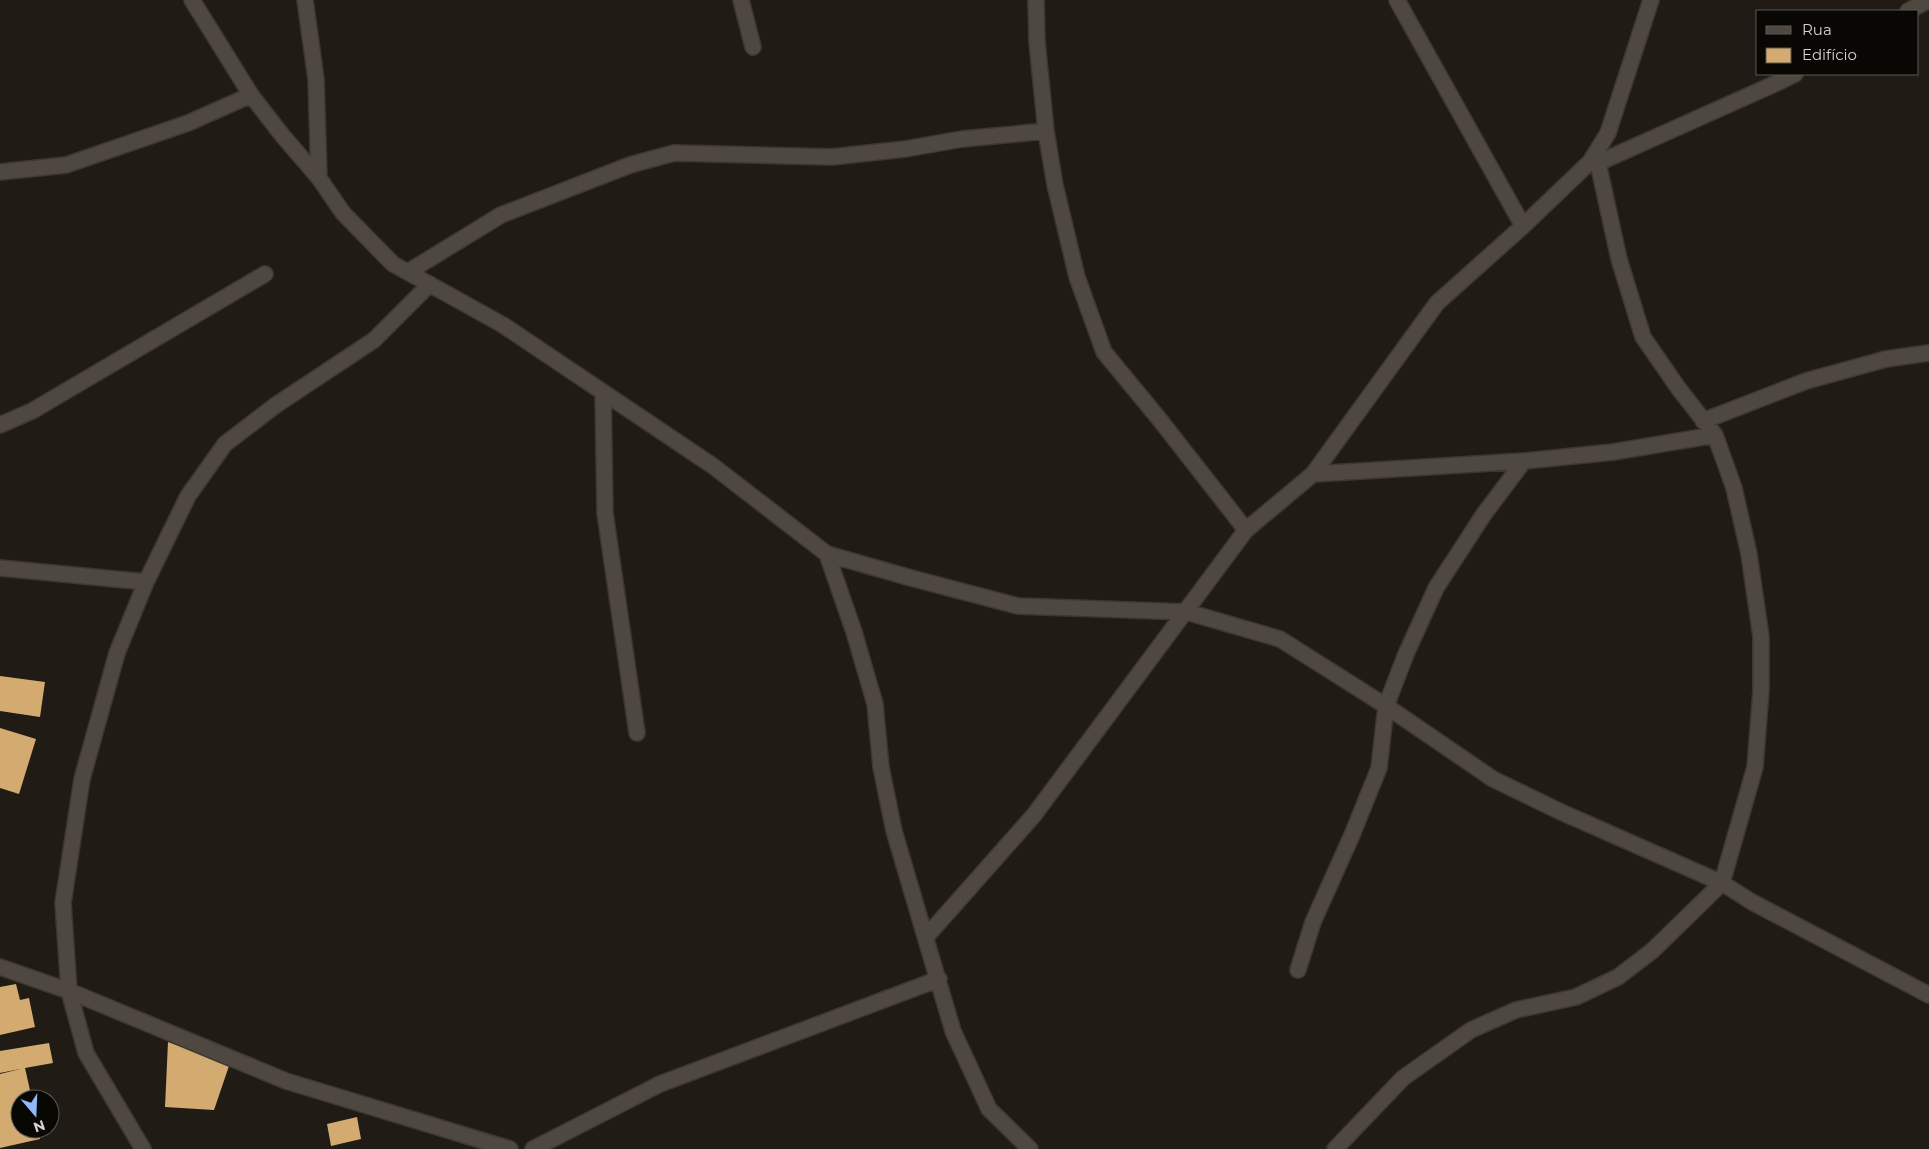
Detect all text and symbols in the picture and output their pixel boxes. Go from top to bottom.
legend [1756,10,1919,75]
text: Rua [1802,20,1832,39]
text: Edifício [1802,45,1857,64]
north arrow [10,1089,60,1139]
text: N [31,1116,48,1137]

